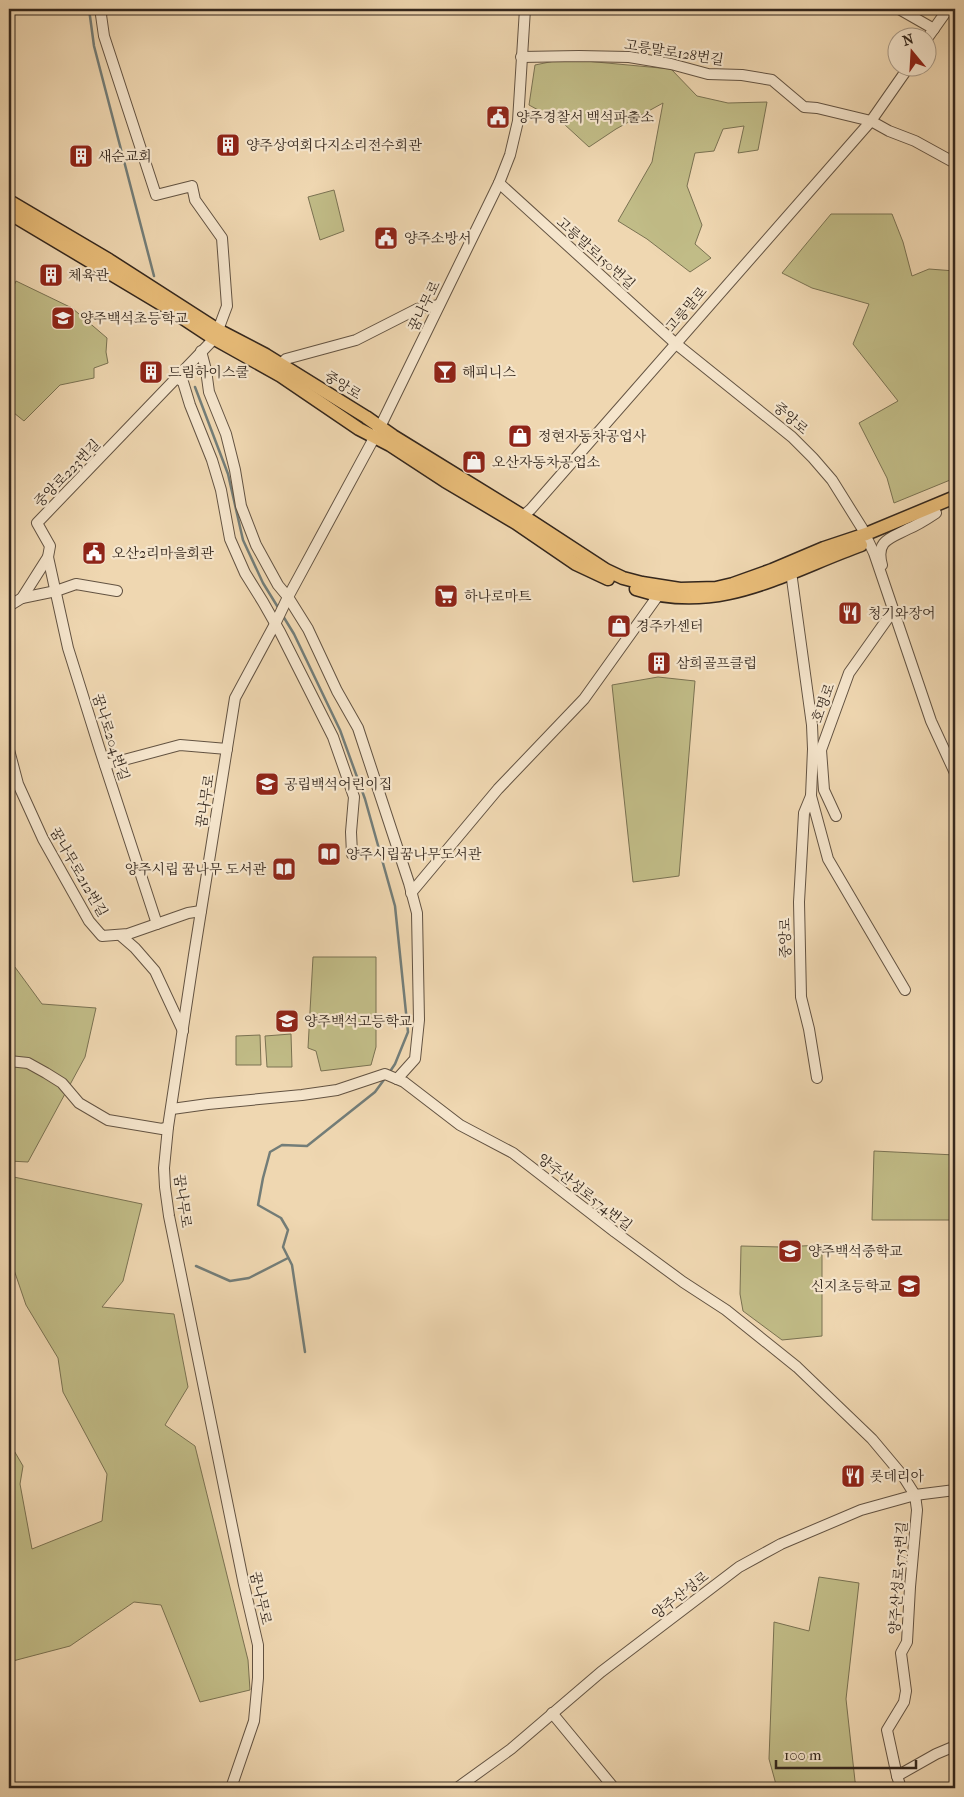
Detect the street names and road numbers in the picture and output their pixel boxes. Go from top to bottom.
street label: 고릉말로128번길 [623,36,725,69]
street label: 고릉말로150번길 [553,214,638,293]
street label: 꿈나무로 [405,278,444,334]
street label: 고릉말로 [662,283,711,335]
street label: 중앙로 [321,367,365,404]
street label: 중앙로 [770,399,812,438]
street label: 중앙로223번길 [31,436,104,511]
street label: 호명로 [809,681,839,725]
street label: 꿈나로204번길 [88,691,133,783]
street label: 꿈나무로 [193,773,218,829]
street label: 꿈나무로212번길 [46,824,111,920]
street label: 중앙로 [777,917,794,958]
street label: 양주산성로574번길 [534,1150,635,1235]
street label: 꿈나무로 [170,1173,195,1230]
street label: 양주산성로575번길 [886,1521,911,1635]
street label: 양주산성로 [648,1568,713,1623]
street label: 꿈나무로 [246,1570,275,1627]

